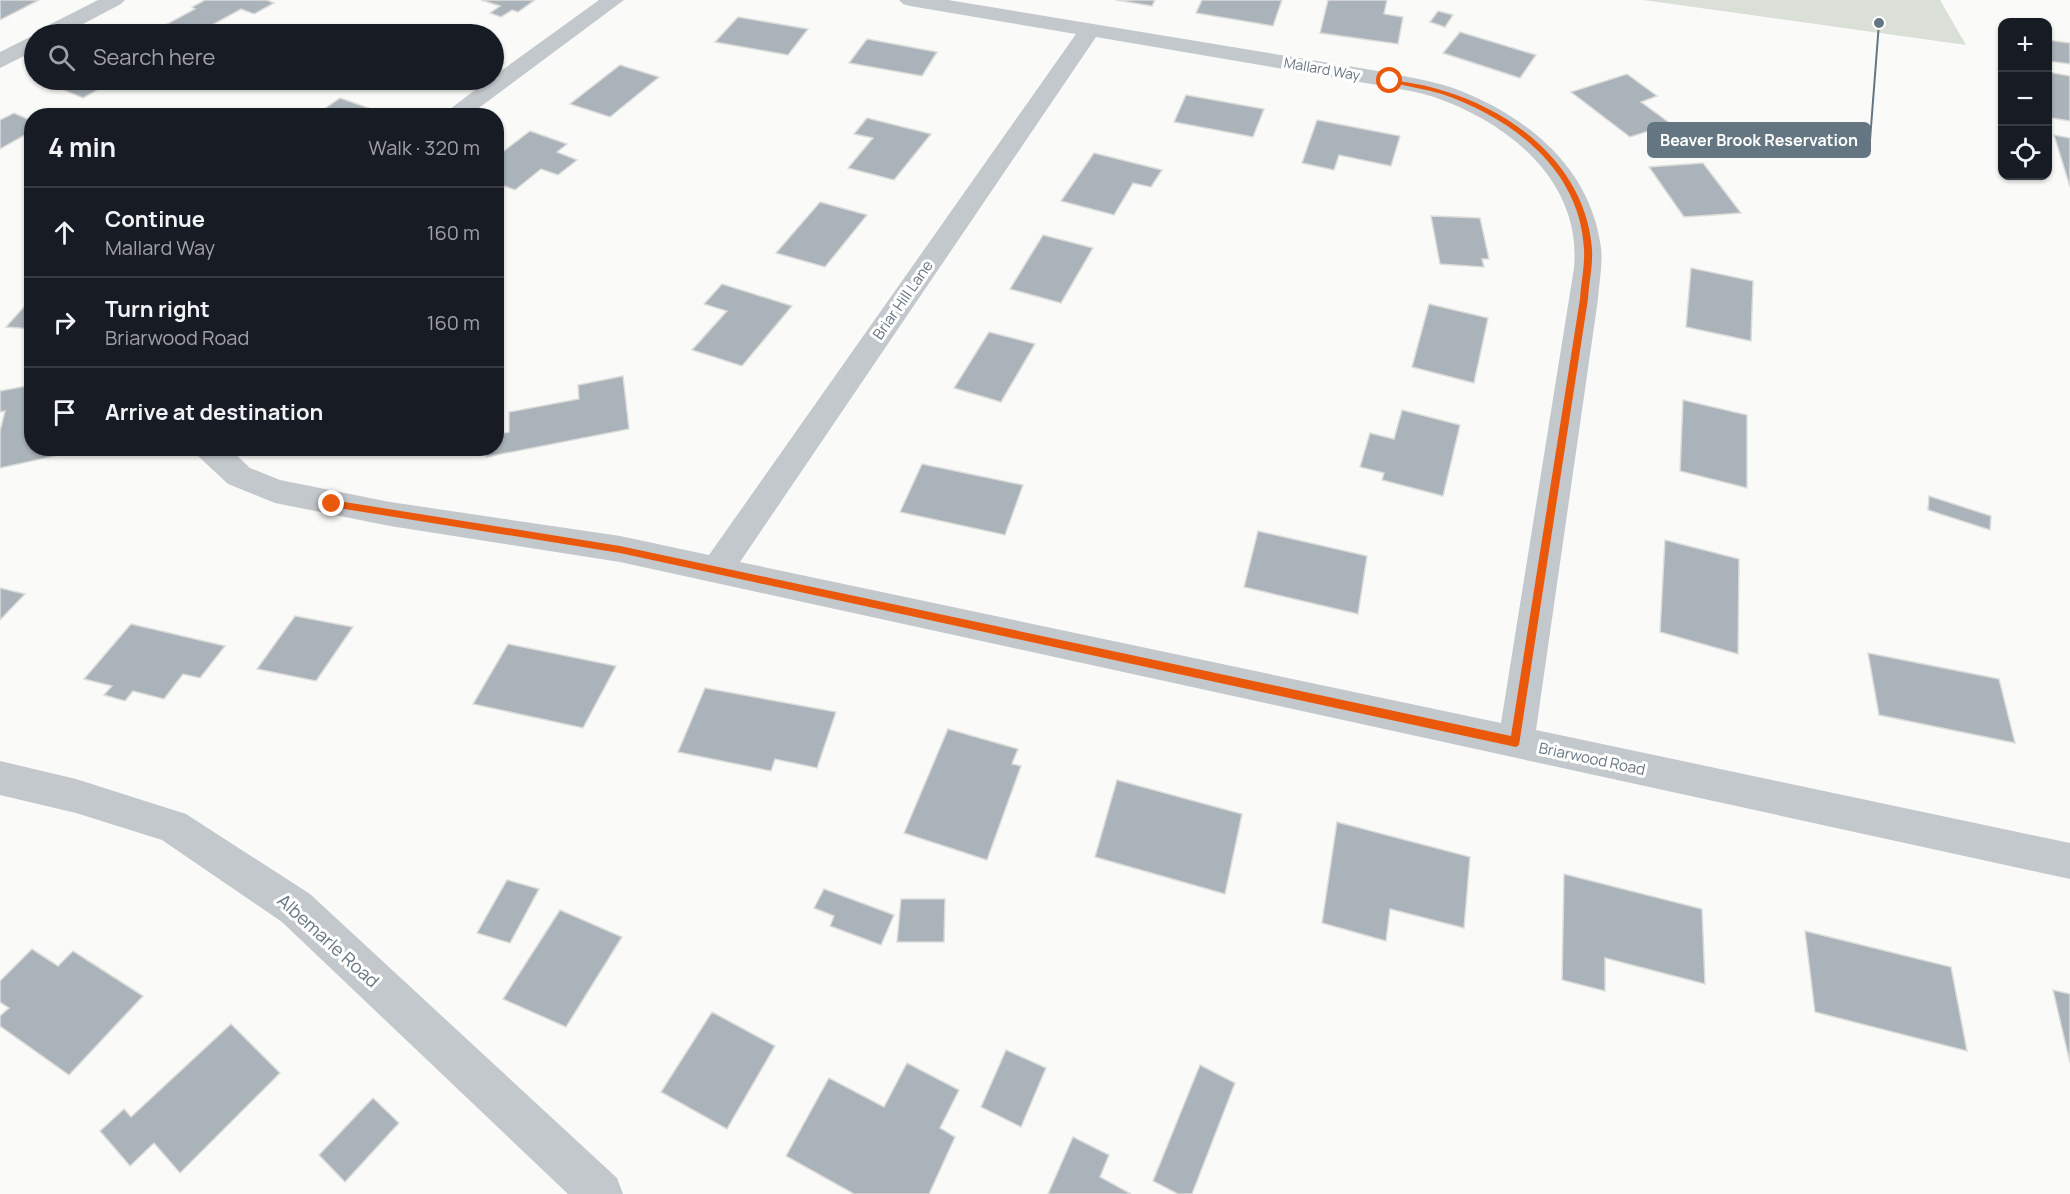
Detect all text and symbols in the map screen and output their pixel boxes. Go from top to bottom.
map controls [1998,18,2052,180]
button: + [1998,18,2052,72]
search box [24,24,504,90]
icon: search [45,41,78,74]
text: Search here [93,42,215,72]
street label: Mallard Way [1282,52,1362,85]
route start [1376,67,1402,93]
button: − [1998,72,2052,126]
callout: Beaver Brook Reservation [1648,123,1870,157]
button: locate [1998,126,2052,180]
text: 4 min [48,129,116,165]
text: Beaver Brook Reservation [1660,129,1858,151]
text: Walk · 320 m [368,134,480,161]
text: Continue [105,204,205,234]
icon: ahead [48,216,81,249]
text: 160 m [427,219,480,246]
text: Mallard Way [105,234,215,261]
street label: Briar Hill Lane [868,256,938,344]
text: Turn right [105,294,210,324]
icon: right [48,306,81,339]
text: 160 m [427,309,480,336]
text: Briarwood Road [105,324,249,351]
icon: arrive [48,396,81,429]
text: Arrive at destination [105,397,323,427]
route end [318,490,344,516]
street label: Briarwood Road [1537,737,1647,780]
street label: Albemarle Road [273,888,385,992]

